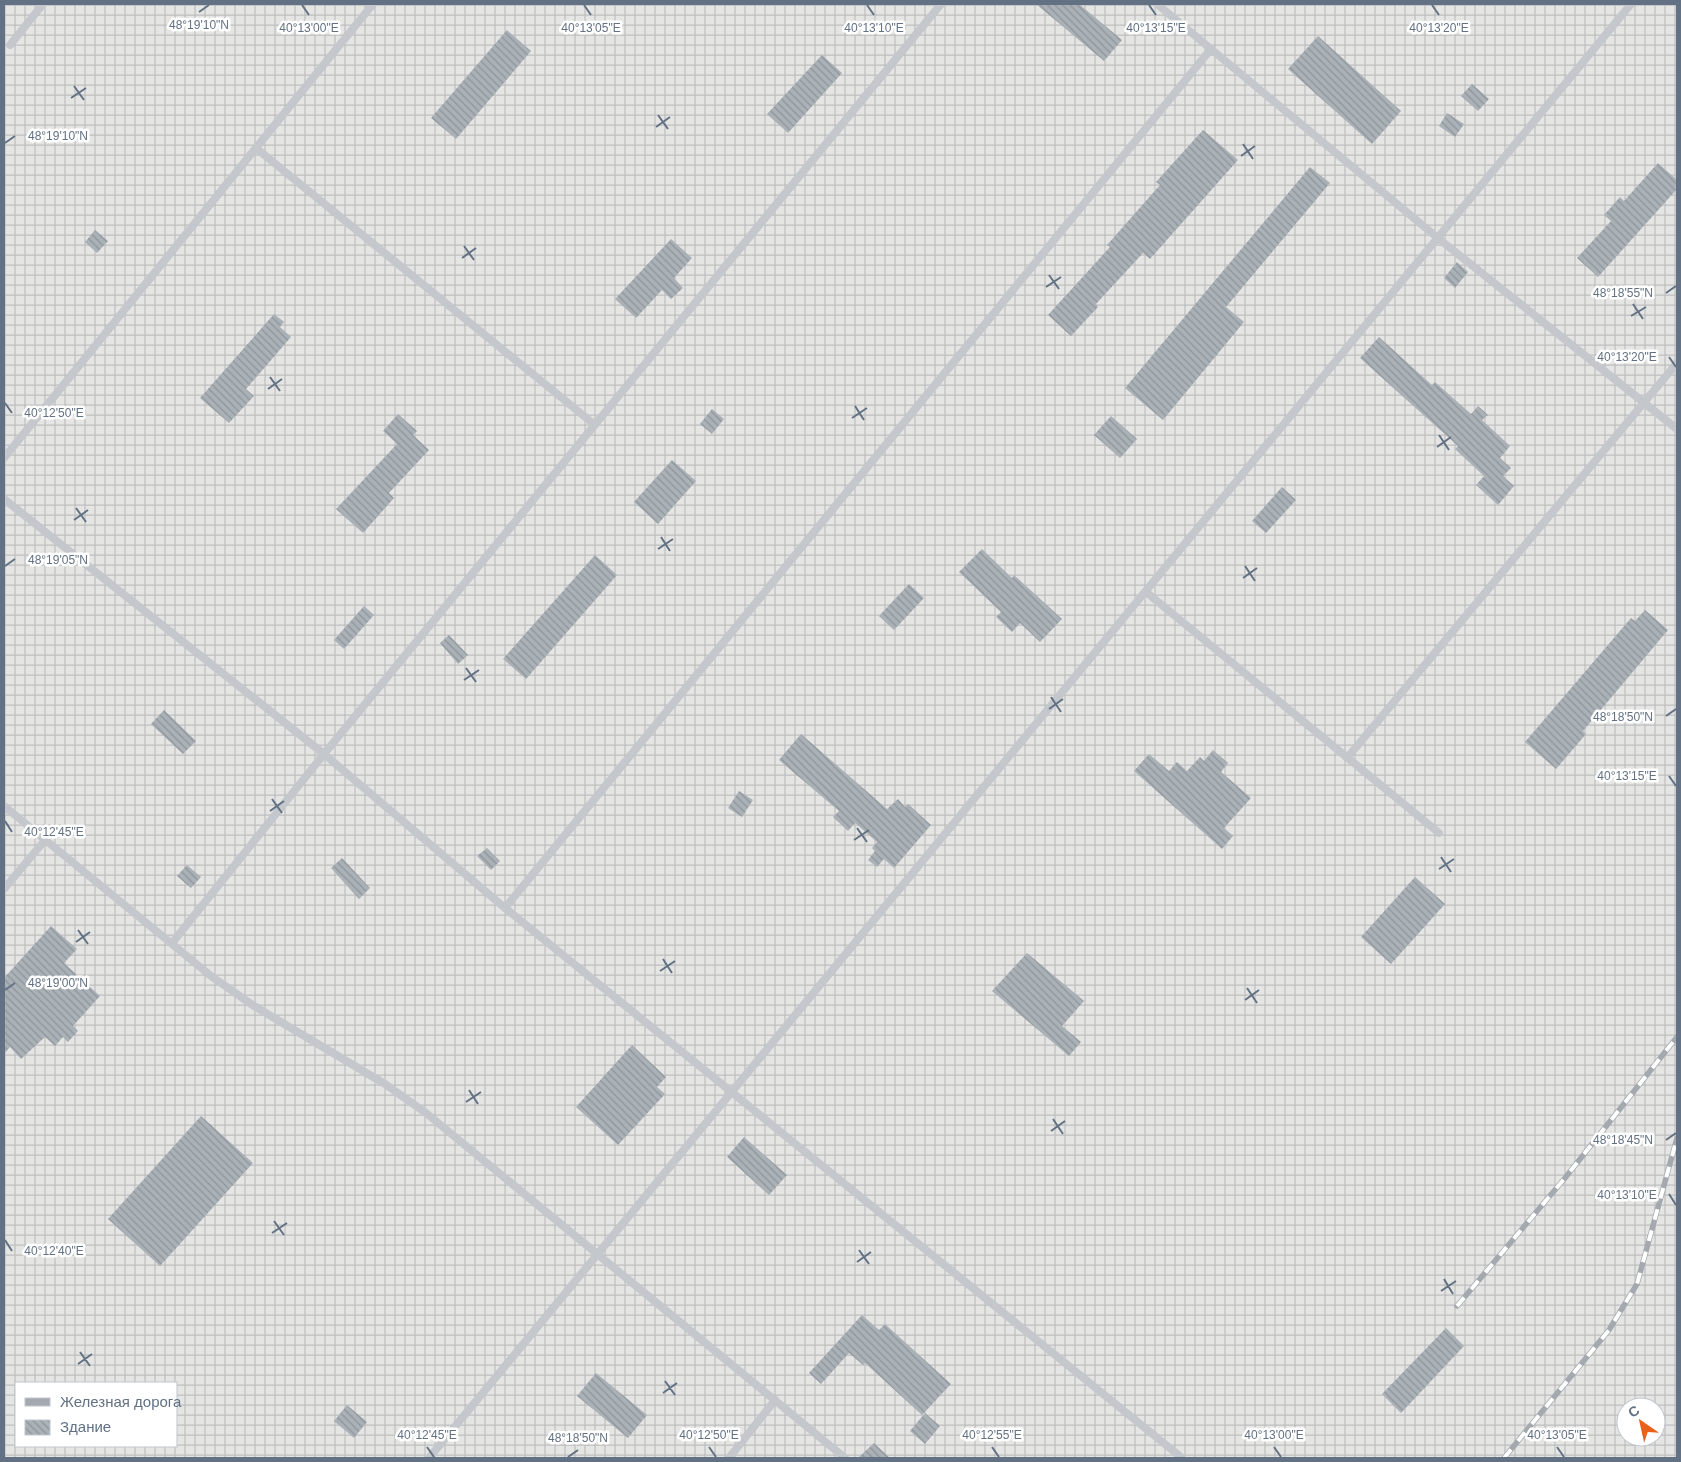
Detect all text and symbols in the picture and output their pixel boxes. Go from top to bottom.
text: 48°19'10"N [169,18,229,32]
text: 40°13'00"E [279,21,339,35]
text: 40°13'05"E [561,21,621,35]
text: 40°13'10"E [844,21,904,35]
text: 40°13'15"E [1126,21,1186,35]
text: 40°13'20"E [1409,21,1469,35]
text: 48°19'10"N [28,129,88,143]
text: 48°18'55"N [1593,286,1653,300]
text: 40°13'20"E [1597,350,1657,364]
text: 40°12'50"E [24,406,84,420]
text: 48°19'05"N [28,553,88,567]
text: 48°18'50"N [1593,710,1653,724]
text: 40°13'15"E [1597,769,1657,783]
text: 40°12'45"E [24,825,84,839]
text: 48°19'00"N [28,976,88,990]
text: 48°18'45"N [1593,1133,1653,1147]
text: 40°13'10"E [1597,1188,1657,1202]
text: 40°12'40"E [24,1244,84,1258]
legend [15,1382,178,1447]
text: Железная дорога [60,1393,182,1410]
north arrow [1616,1397,1666,1447]
text: С [1625,1402,1642,1421]
text: Здание [60,1418,111,1435]
text: 40°12'45"E [397,1428,457,1442]
text: 40°12'50"E [679,1428,739,1442]
text: 40°12'55"E [962,1428,1022,1442]
text: 40°13'00"E [1244,1428,1304,1442]
text: 40°13'05"E [1527,1428,1587,1442]
text: 48°18'50"N [548,1431,608,1445]

